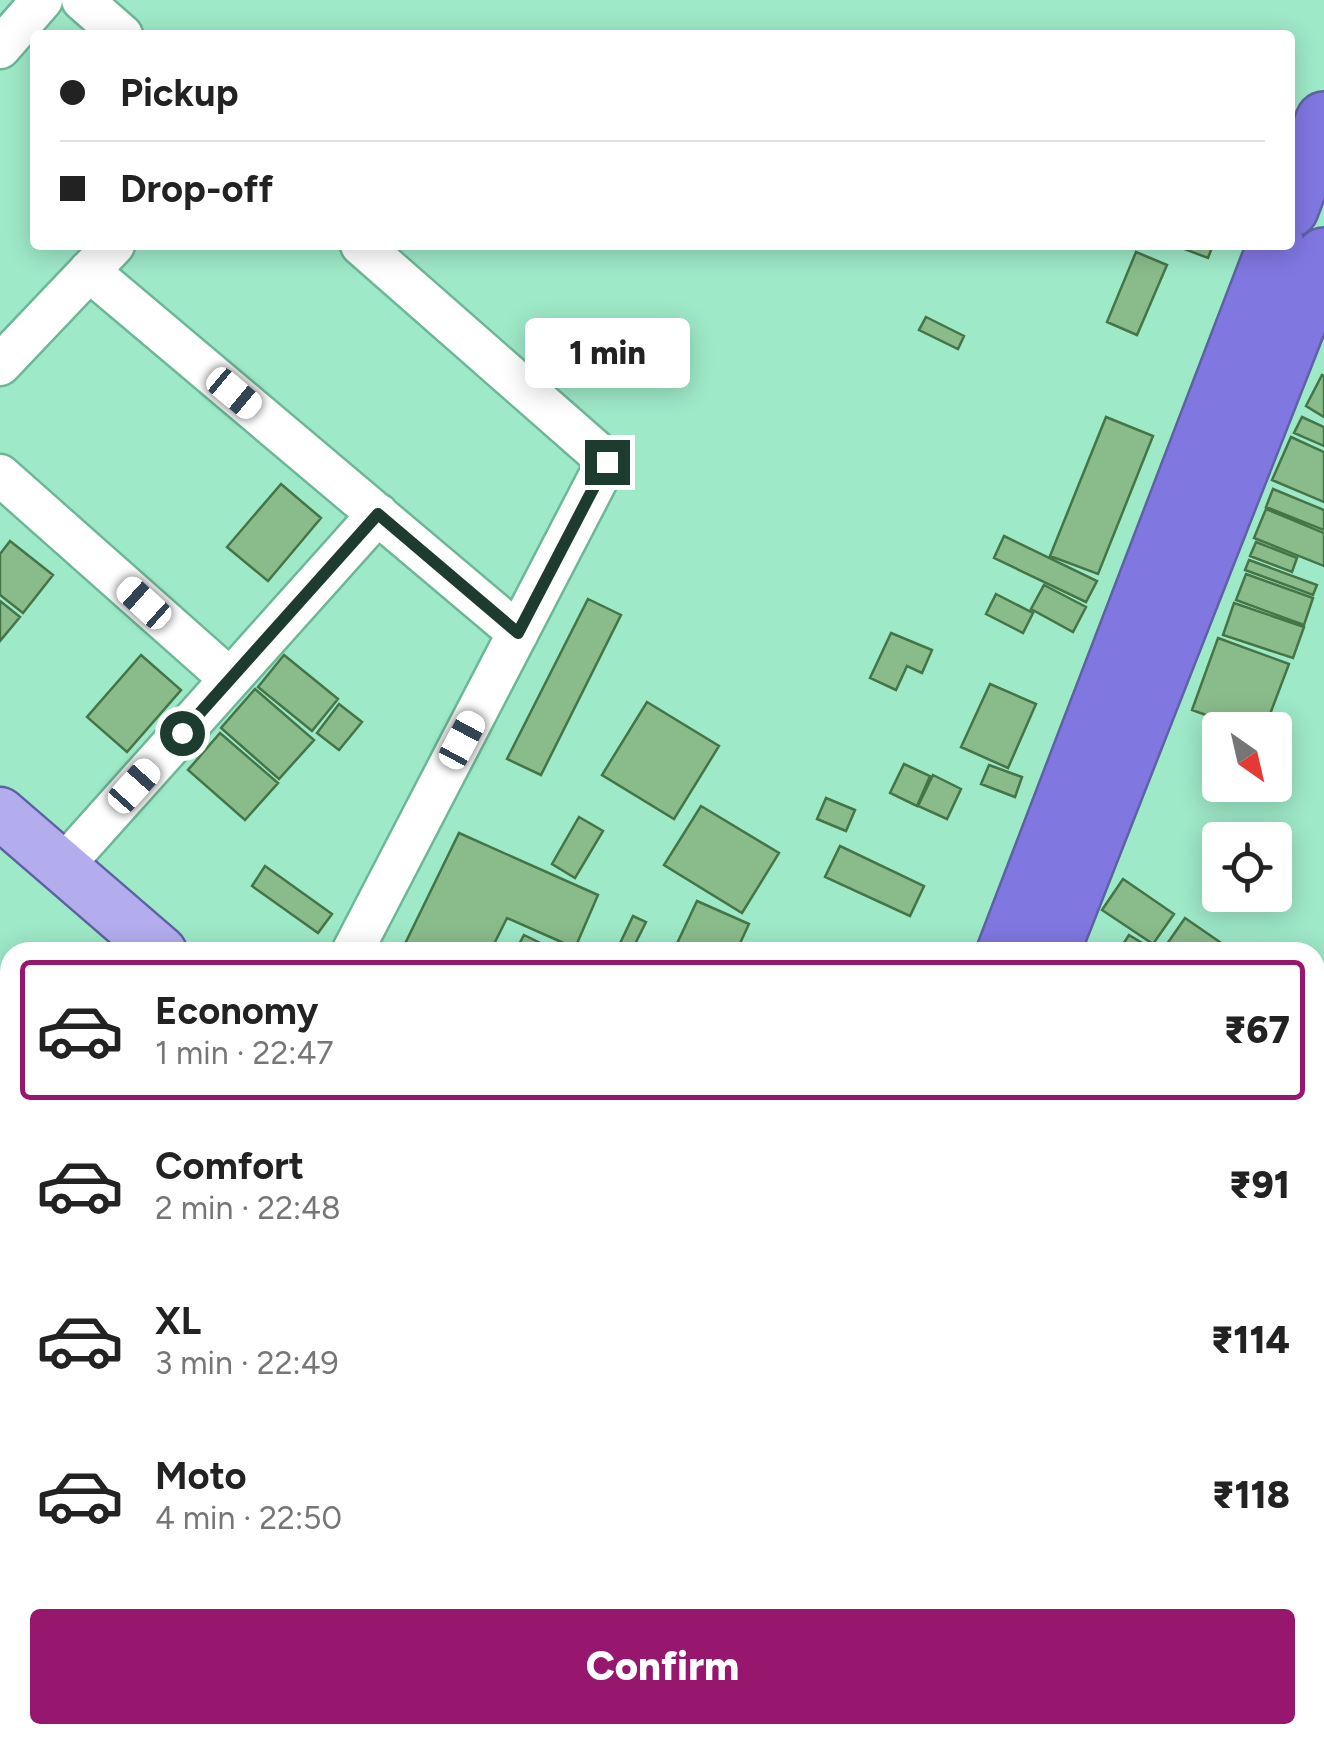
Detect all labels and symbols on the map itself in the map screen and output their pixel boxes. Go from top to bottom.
callout: 1 min [524,317,690,387]
car [201,362,267,424]
route end [585,440,630,485]
car [112,572,176,634]
car [435,706,489,774]
route start [160,711,205,756]
north arrow [1202,712,1292,802]
car [103,754,165,818]

